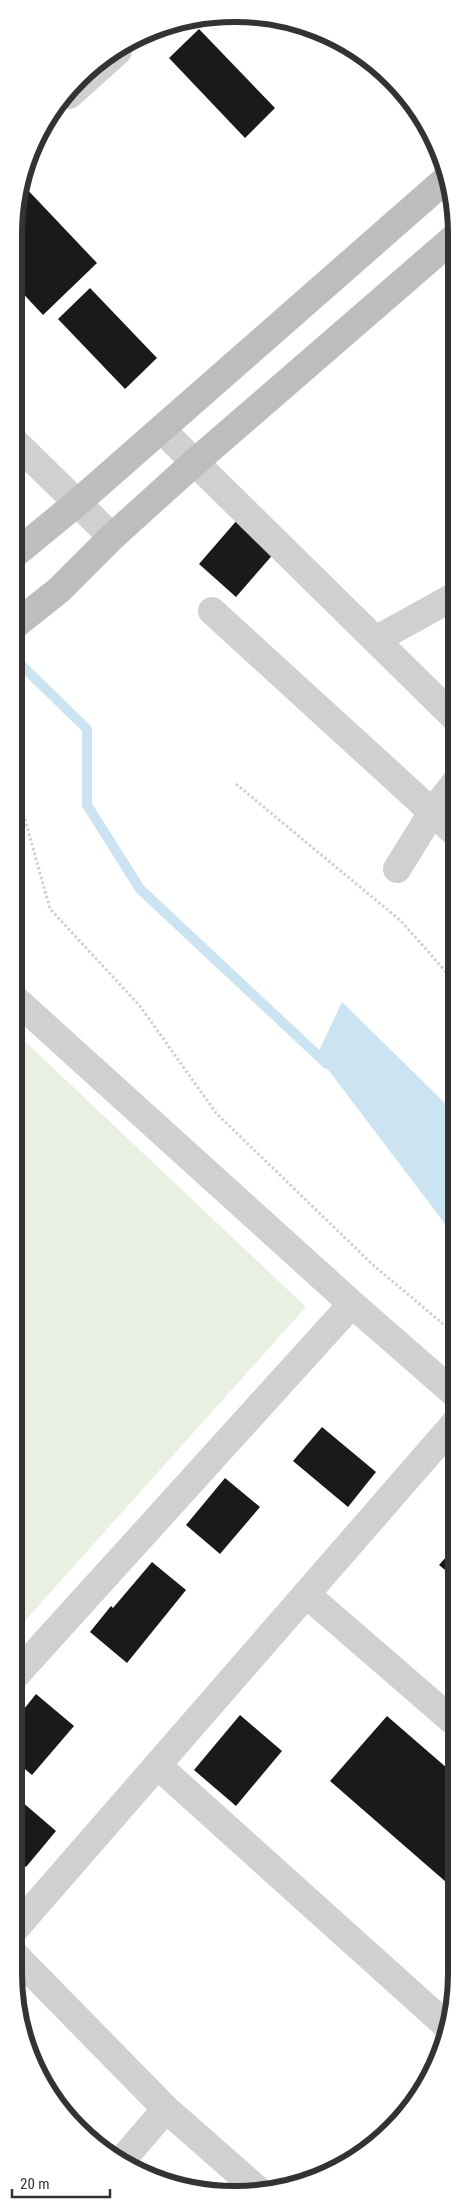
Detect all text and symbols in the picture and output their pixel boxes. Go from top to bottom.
scale bar [12,2166,110,2198]
text: 20 m [20,2175,50,2193]

